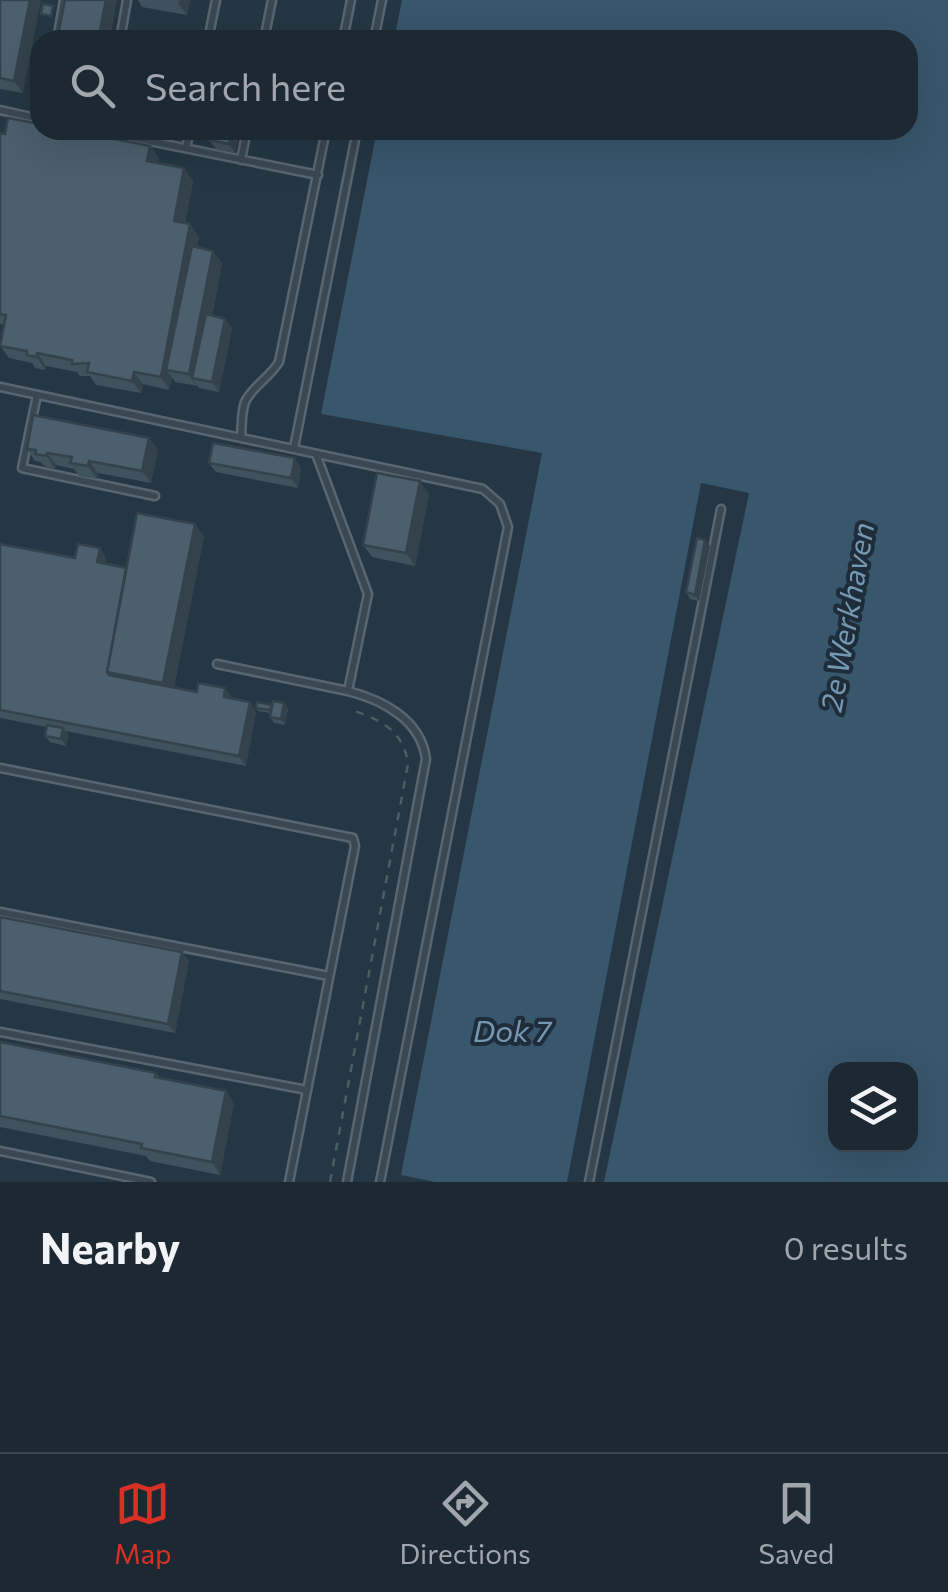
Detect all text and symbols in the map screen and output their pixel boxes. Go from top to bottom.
search box [30,30,918,140]
icon: search [65,58,120,113]
text: Search here [145,62,346,109]
water label: 2e Werkhaven [811,519,880,715]
water label: Dok 7 [473,1011,553,1048]
map controls [828,1062,918,1152]
button: layers [828,1062,918,1152]
text: Nearby [40,1221,180,1273]
text: 0 results [784,1227,908,1267]
tab: Map [114,1476,172,1570]
tab: Directions [399,1476,531,1570]
tab: Saved [759,1476,834,1570]

